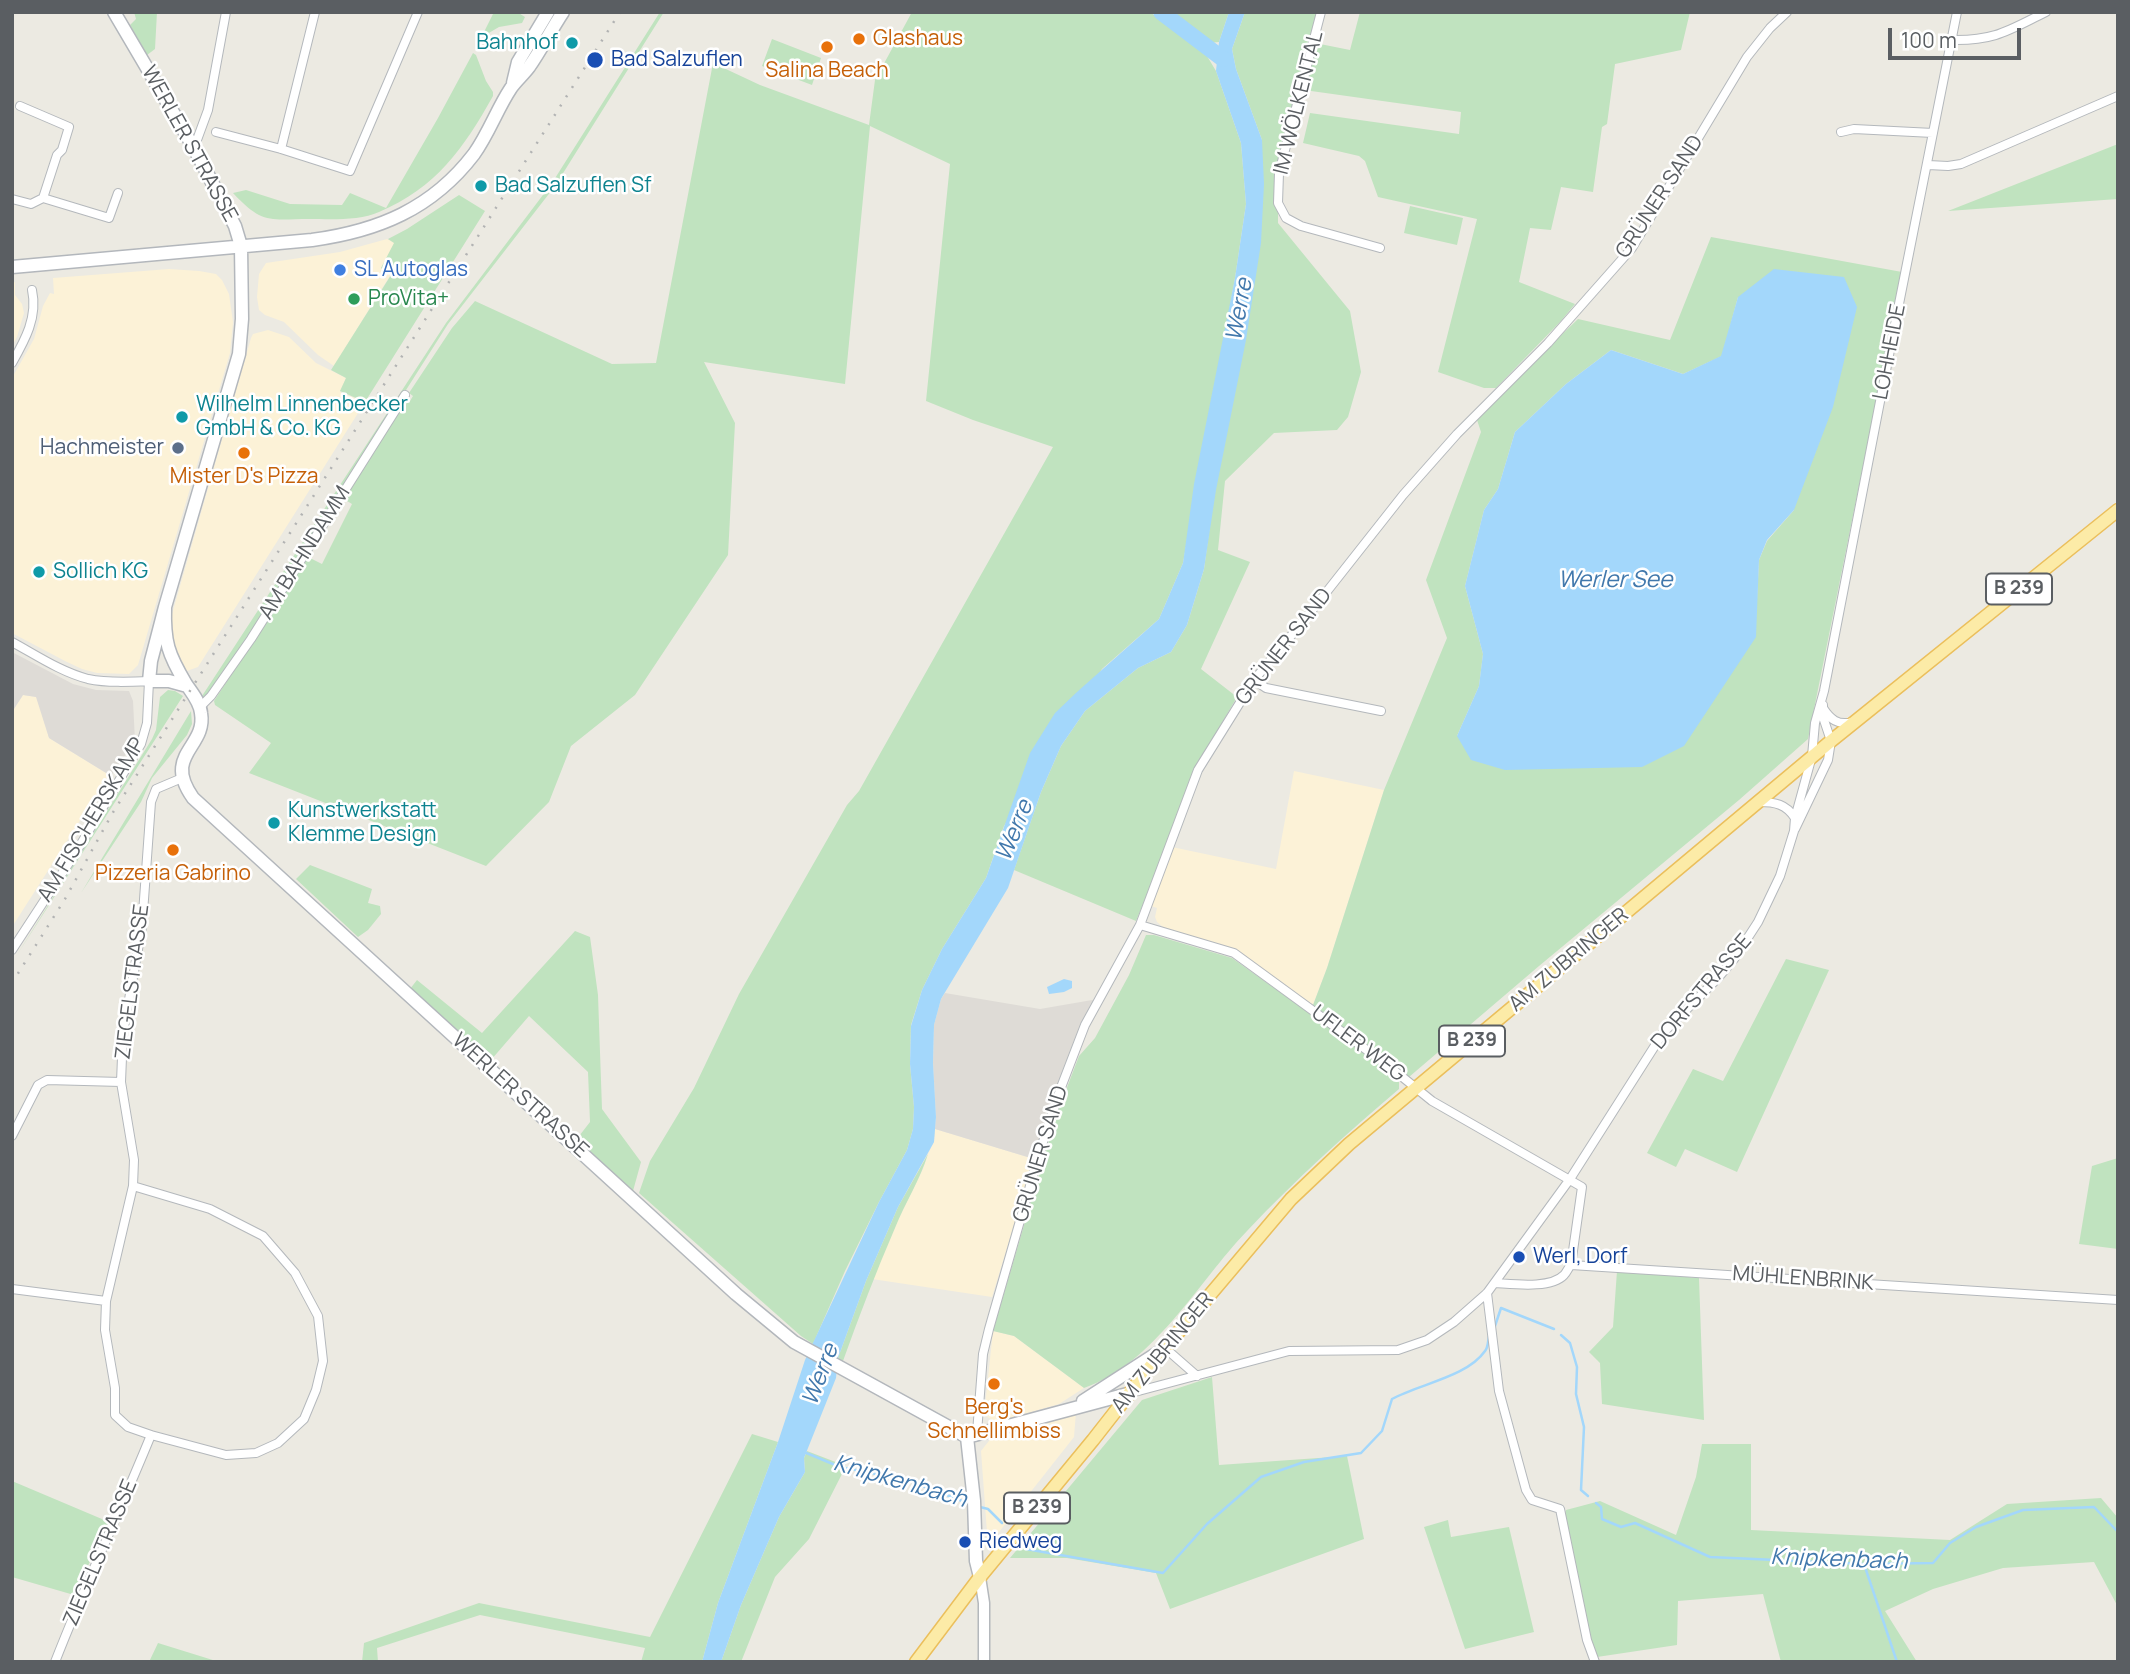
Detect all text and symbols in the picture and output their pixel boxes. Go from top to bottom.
scale bar [1892,14,2025,58]
place label: Glashaus [873,26,963,52]
text: 100 m [1901,26,1957,54]
street label: IM WÖLKENTAL [1269,29,1329,177]
place label: Bahnhof [476,30,558,56]
marker: Glashaus [851,31,867,47]
marker: Bahnhof [564,35,580,51]
marker: Salina Beach [819,39,835,55]
place label: Bad Salzuflen [611,47,743,73]
marker: Bad Salzuflen [585,50,605,70]
place label: Salina Beach [765,58,889,84]
street label: WERLER STRASSE [136,61,242,227]
street label: GRÜNER SAND [1611,131,1709,263]
place label: Bad Salzuflen Sf [495,173,651,199]
marker: Bad Salzuflen Sf [473,178,489,194]
place label: SL Autoglas [354,257,468,283]
marker: SL Autoglas [332,262,348,278]
water label: Werre [1221,276,1259,344]
place label: ProVita+ [368,286,449,312]
marker: ProVita+ [346,291,362,307]
street label: LOHHEIDE [1868,302,1912,402]
place label: Wilhelm Linnenbecker GmbH & Co. KG [196,392,408,442]
marker: Wilhelm Linnenbecker GmbH & Co. KG [174,409,190,425]
place label: Hachmeister [40,435,164,461]
marker: Hachmeister [170,440,186,456]
marker: Mister D's Pizza [236,445,252,461]
place label: Mister D's Pizza [170,464,318,490]
street label: AM BAHNDAMM [254,482,356,624]
place label: Sollich KG [53,559,148,585]
marker: Sollich KG [31,564,47,580]
water label: Werler See [1558,567,1672,595]
road number: B 239 [1986,574,2052,604]
street label: GRÜNER SAND [1231,584,1337,710]
street label: AM FISCHERSKAMP [33,733,151,907]
water label: Werre [990,796,1040,866]
place label: Kunstwerkstatt Klemme Design [288,798,437,848]
marker: Kunstwerkstatt Klemme Design [266,815,282,831]
marker: Pizzeria Gabrino [165,842,181,858]
place label: Pizzeria Gabrino [95,861,251,887]
street label: ZIEGELSTRASSE [111,903,155,1061]
street label: AM ZUBRINGER [1504,903,1634,1017]
street label: DORFSTRASSE [1646,929,1758,1055]
street label: UFLER WEG [1306,1000,1410,1088]
road number: B 239 [1439,1026,1505,1056]
street label: WERLER STRASSE [447,1028,593,1164]
street label: GRÜNER SAND [1008,1083,1074,1225]
place label: Werl, Dorf [1533,1244,1627,1270]
marker: Werl, Dorf [1511,1249,1527,1265]
street label: MÜHLENBRINK [1731,1261,1875,1297]
street label: AM ZUBRINGER [1107,1287,1219,1419]
water label: Werre [797,1340,845,1410]
marker: Berg's Schnellimbiss [986,1376,1002,1392]
place label: Berg's Schnellimbiss [927,1395,1061,1445]
water label: Knipkenbach [830,1450,970,1514]
street label: ZIEGELSTRASSE [59,1476,143,1630]
road number: B 239 [1004,1492,1070,1524]
place label: Riedweg [979,1529,1062,1555]
marker: Riedweg [957,1534,973,1550]
water label: Knipkenbach [1770,1544,1908,1576]

